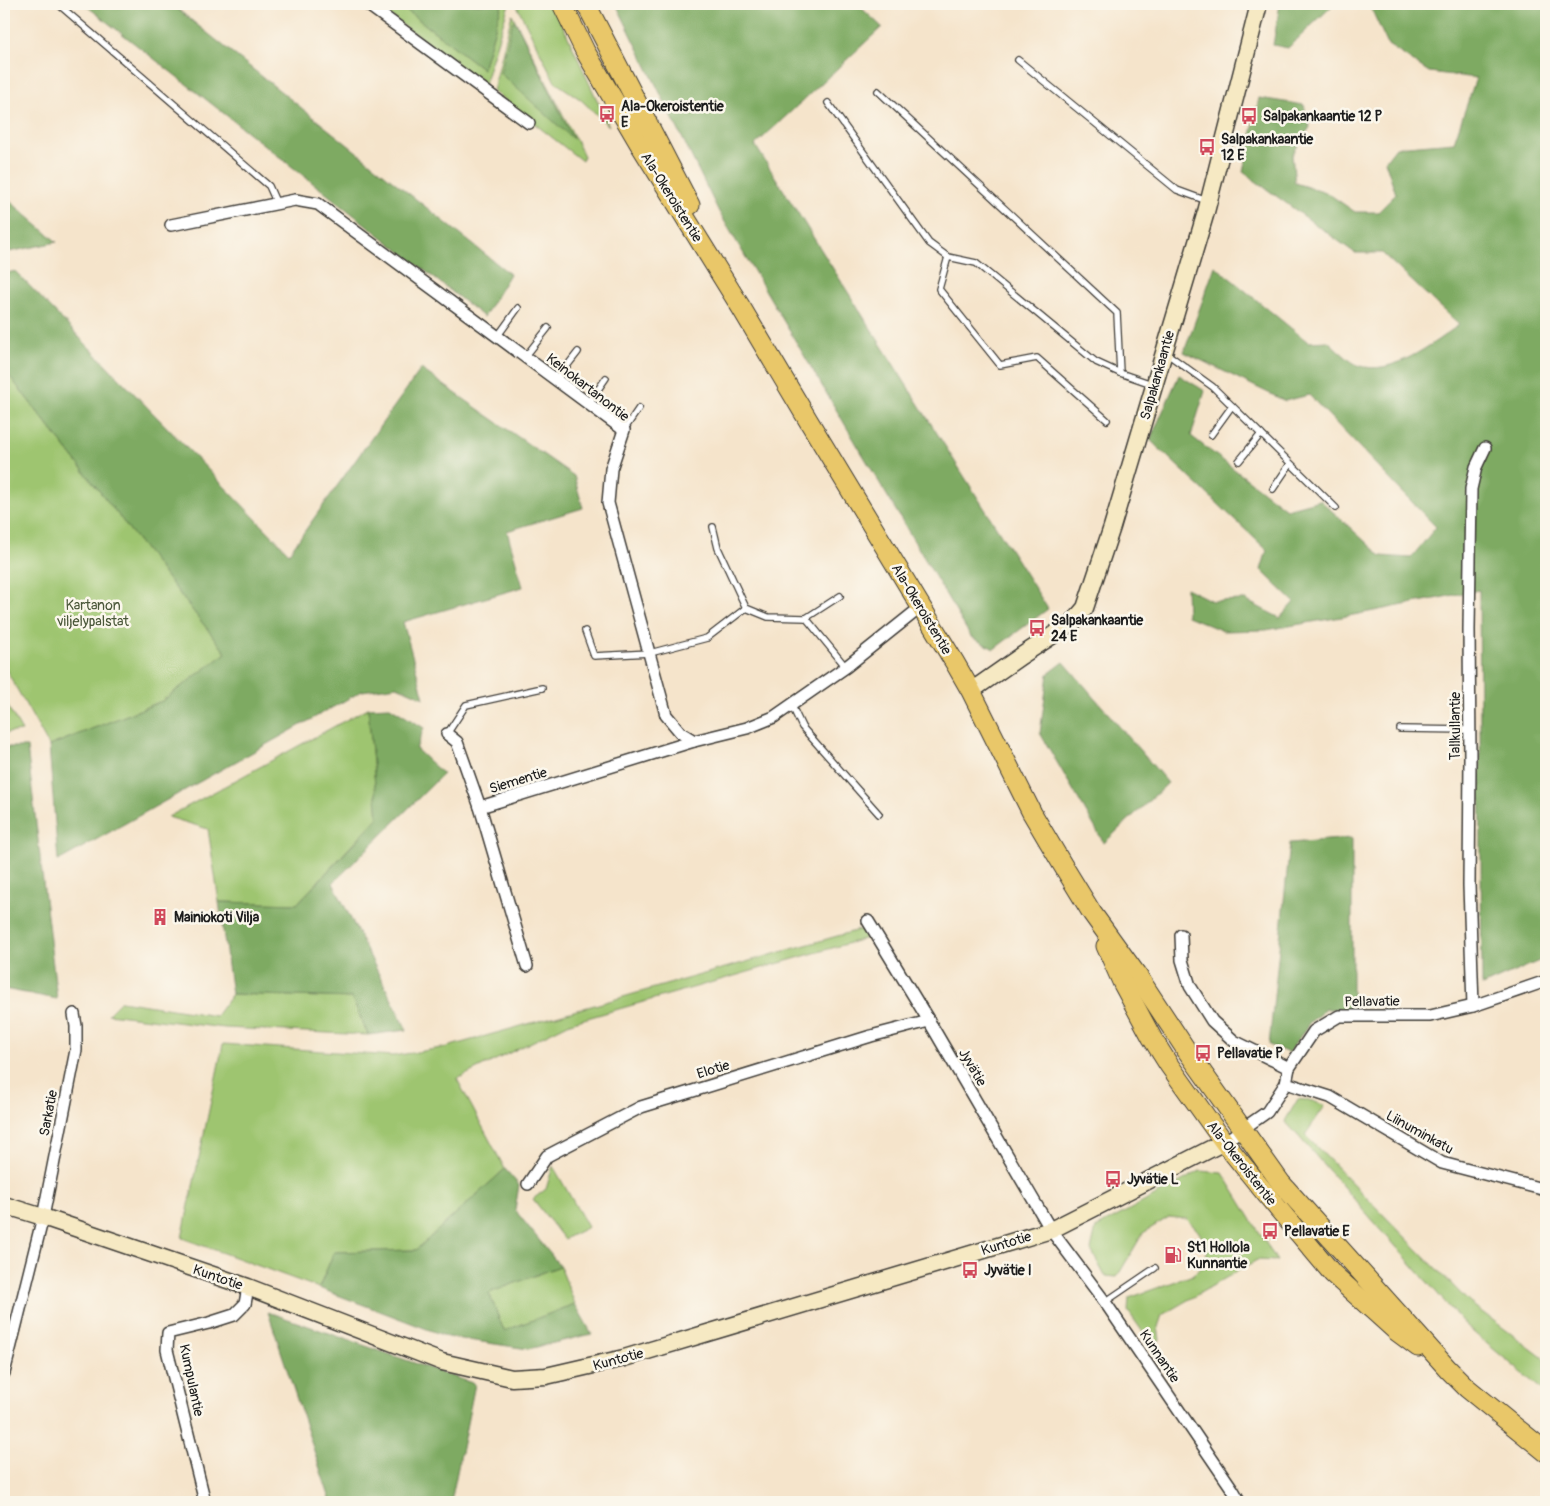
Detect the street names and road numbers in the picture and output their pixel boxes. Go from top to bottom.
street label: Ala-Okeroistentie [637,149,706,245]
street label: Salpakankaantie [1137,328,1178,422]
street label: Keinokartanontie [543,350,633,425]
street label: Ala-Okeroistentie [888,561,955,658]
street label: Tallkullantie [1447,692,1464,760]
street label: Siementie [487,764,549,797]
street label: Pellavatie [1344,993,1400,1010]
street label: Jyvätie [955,1045,990,1089]
street label: Elotie [695,1056,732,1082]
street label: Sarkatie [36,1088,61,1138]
street label: Liinuminkatu [1383,1107,1457,1158]
street label: Ala-Okeroistentie [1203,1118,1280,1209]
street label: Kuntotie [979,1228,1033,1259]
street label: Kuntotie [191,1261,245,1294]
street label: Kunnantie [1136,1327,1184,1386]
street label: Kumpulantie [176,1342,207,1418]
street label: Kuntotie [591,1345,645,1374]

